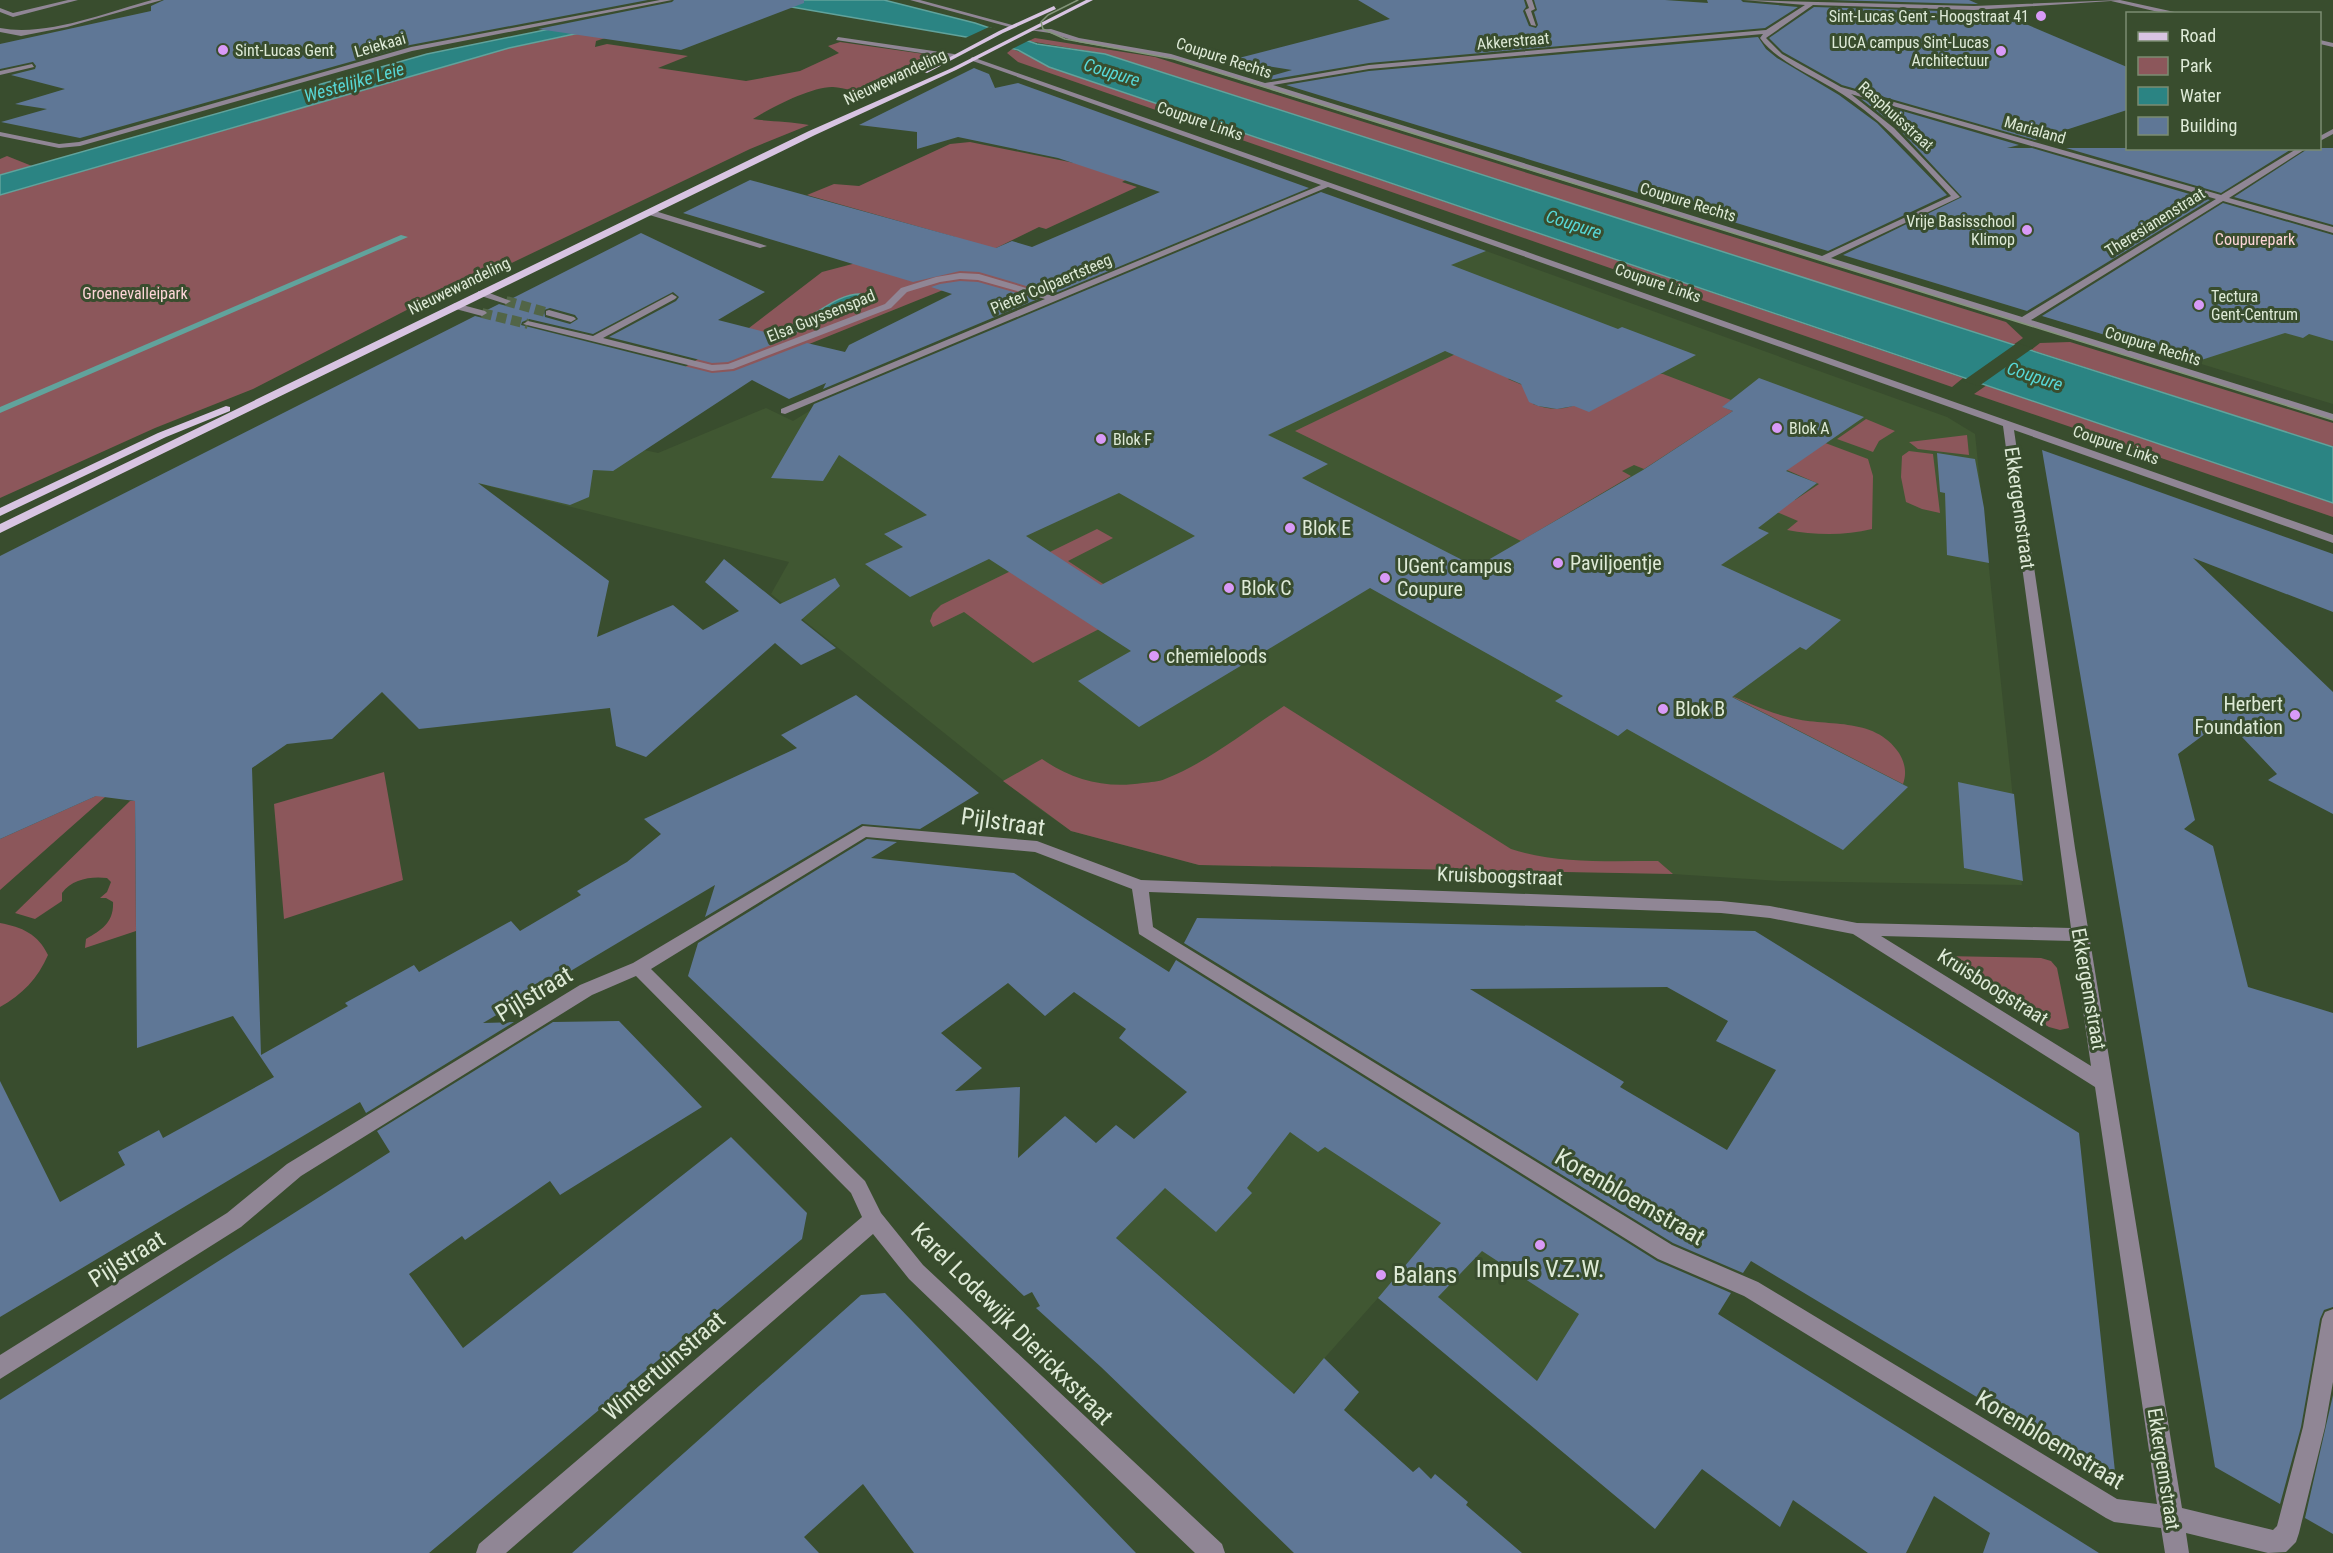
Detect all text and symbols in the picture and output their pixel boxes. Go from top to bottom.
place label: Sint-Lucas Gent - Hoogstraat 41 [1829,7,2029,26]
marker: Sint-Lucas Gent - Hoogstraat 41 [2034,9,2048,23]
legend [2126,12,2321,150]
text: Road [2180,25,2216,46]
street label: Akkerstraat [1476,28,1550,54]
street label: Leiekaai [352,29,408,61]
place label: LUCA campus Sint-Lucas Architectuur [1831,33,1989,70]
street label: Coupure Rechts [1174,34,1274,82]
place label: Sint-Lucas Gent [235,41,334,60]
marker: Sint-Lucas Gent [216,43,230,57]
marker: LUCA campus Sint-Lucas Architectuur [1994,44,2008,58]
street label: Nieuwewandeling [841,45,949,109]
water label: Coupure [1081,54,1143,90]
text: Park [2180,55,2212,76]
water label: Westelijke Leie [302,58,406,106]
street label: Rasphuisstraat [1855,77,1938,155]
text: Water [2180,85,2222,106]
street label: Coupure Links [1154,97,1246,145]
street label: Marialand [2002,112,2068,148]
text: Building [2180,115,2237,136]
street label: Coupure Rechts [1638,178,1738,226]
street label: Theresianenstraat [2102,184,2209,260]
water label: Coupure [1543,205,1605,243]
place label: Vrije Basisschool Klimop [1906,212,2015,249]
marker: Vrije Basisschool Klimop [2020,223,2034,237]
park label: Coupurepark [2215,230,2296,249]
street label: Pieter Colpaertsteeg [988,250,1114,318]
street label: Nieuwewandeling [405,253,513,319]
street label: Coupure Links [1612,259,1704,307]
park label: Groenevalleipark [82,284,188,303]
street label: Elsa Guyssenspad [764,286,878,346]
place label: Tectura Gent-Centrum [2211,287,2298,324]
marker: Tectura Gent-Centrum [2192,298,2206,312]
street label: Coupure Rechts [2103,322,2203,370]
water label: Coupure [2004,357,2066,395]
place label: Blok A [1789,419,1830,438]
marker: Blok A [1770,421,1784,435]
street label: Coupure Links [2070,421,2162,469]
place label: Blok F [1113,430,1152,449]
marker: Blok F [1094,432,1108,446]
street label: Ekkergemstraat [2000,445,2040,571]
place label: Blok E [1302,516,1351,540]
marker: Blok E [1283,521,1297,535]
place label: Paviljoentje [1570,551,1662,575]
place label: UGent campus Coupure [1397,554,1512,601]
marker: Paviljoentje [1551,556,1565,570]
marker: UGent campus Coupure [1378,571,1392,585]
place label: Blok C [1241,576,1292,600]
marker: Blok C [1222,581,1236,595]
place label: chemieloods [1166,644,1267,668]
marker: chemieloods [1147,649,1161,663]
place label: Herbert Foundation [2194,692,2283,739]
place label: Blok B [1675,697,1725,721]
marker: Blok B [1656,702,1670,716]
marker: Herbert Foundation [2288,708,2302,722]
street label: Pijlstraat [959,802,1047,842]
street label: Kruisboogstraat [1437,862,1563,890]
street label: Ekkergemstraat [2066,926,2112,1052]
street label: Kruisboogstraat [1933,943,2053,1031]
street label: Pijlstraat [490,960,578,1028]
street label: Korenbloemstraat [1550,1143,1710,1251]
street label: Karel Lodewijk Dierickxstraat [905,1217,1119,1431]
street label: Pijlstraat [84,1225,170,1293]
marker: Impuls V.Z.W. [1533,1238,1547,1252]
place label: Impuls V.Z.W. [1476,1255,1604,1283]
place label: Balans [1393,1261,1457,1289]
marker: Balans [1374,1268,1388,1282]
street label: Wintertuinstraat [597,1305,731,1427]
street label: Korenbloemstraat [1971,1385,2129,1495]
street label: Ekkergemstraat [2143,1406,2185,1532]

